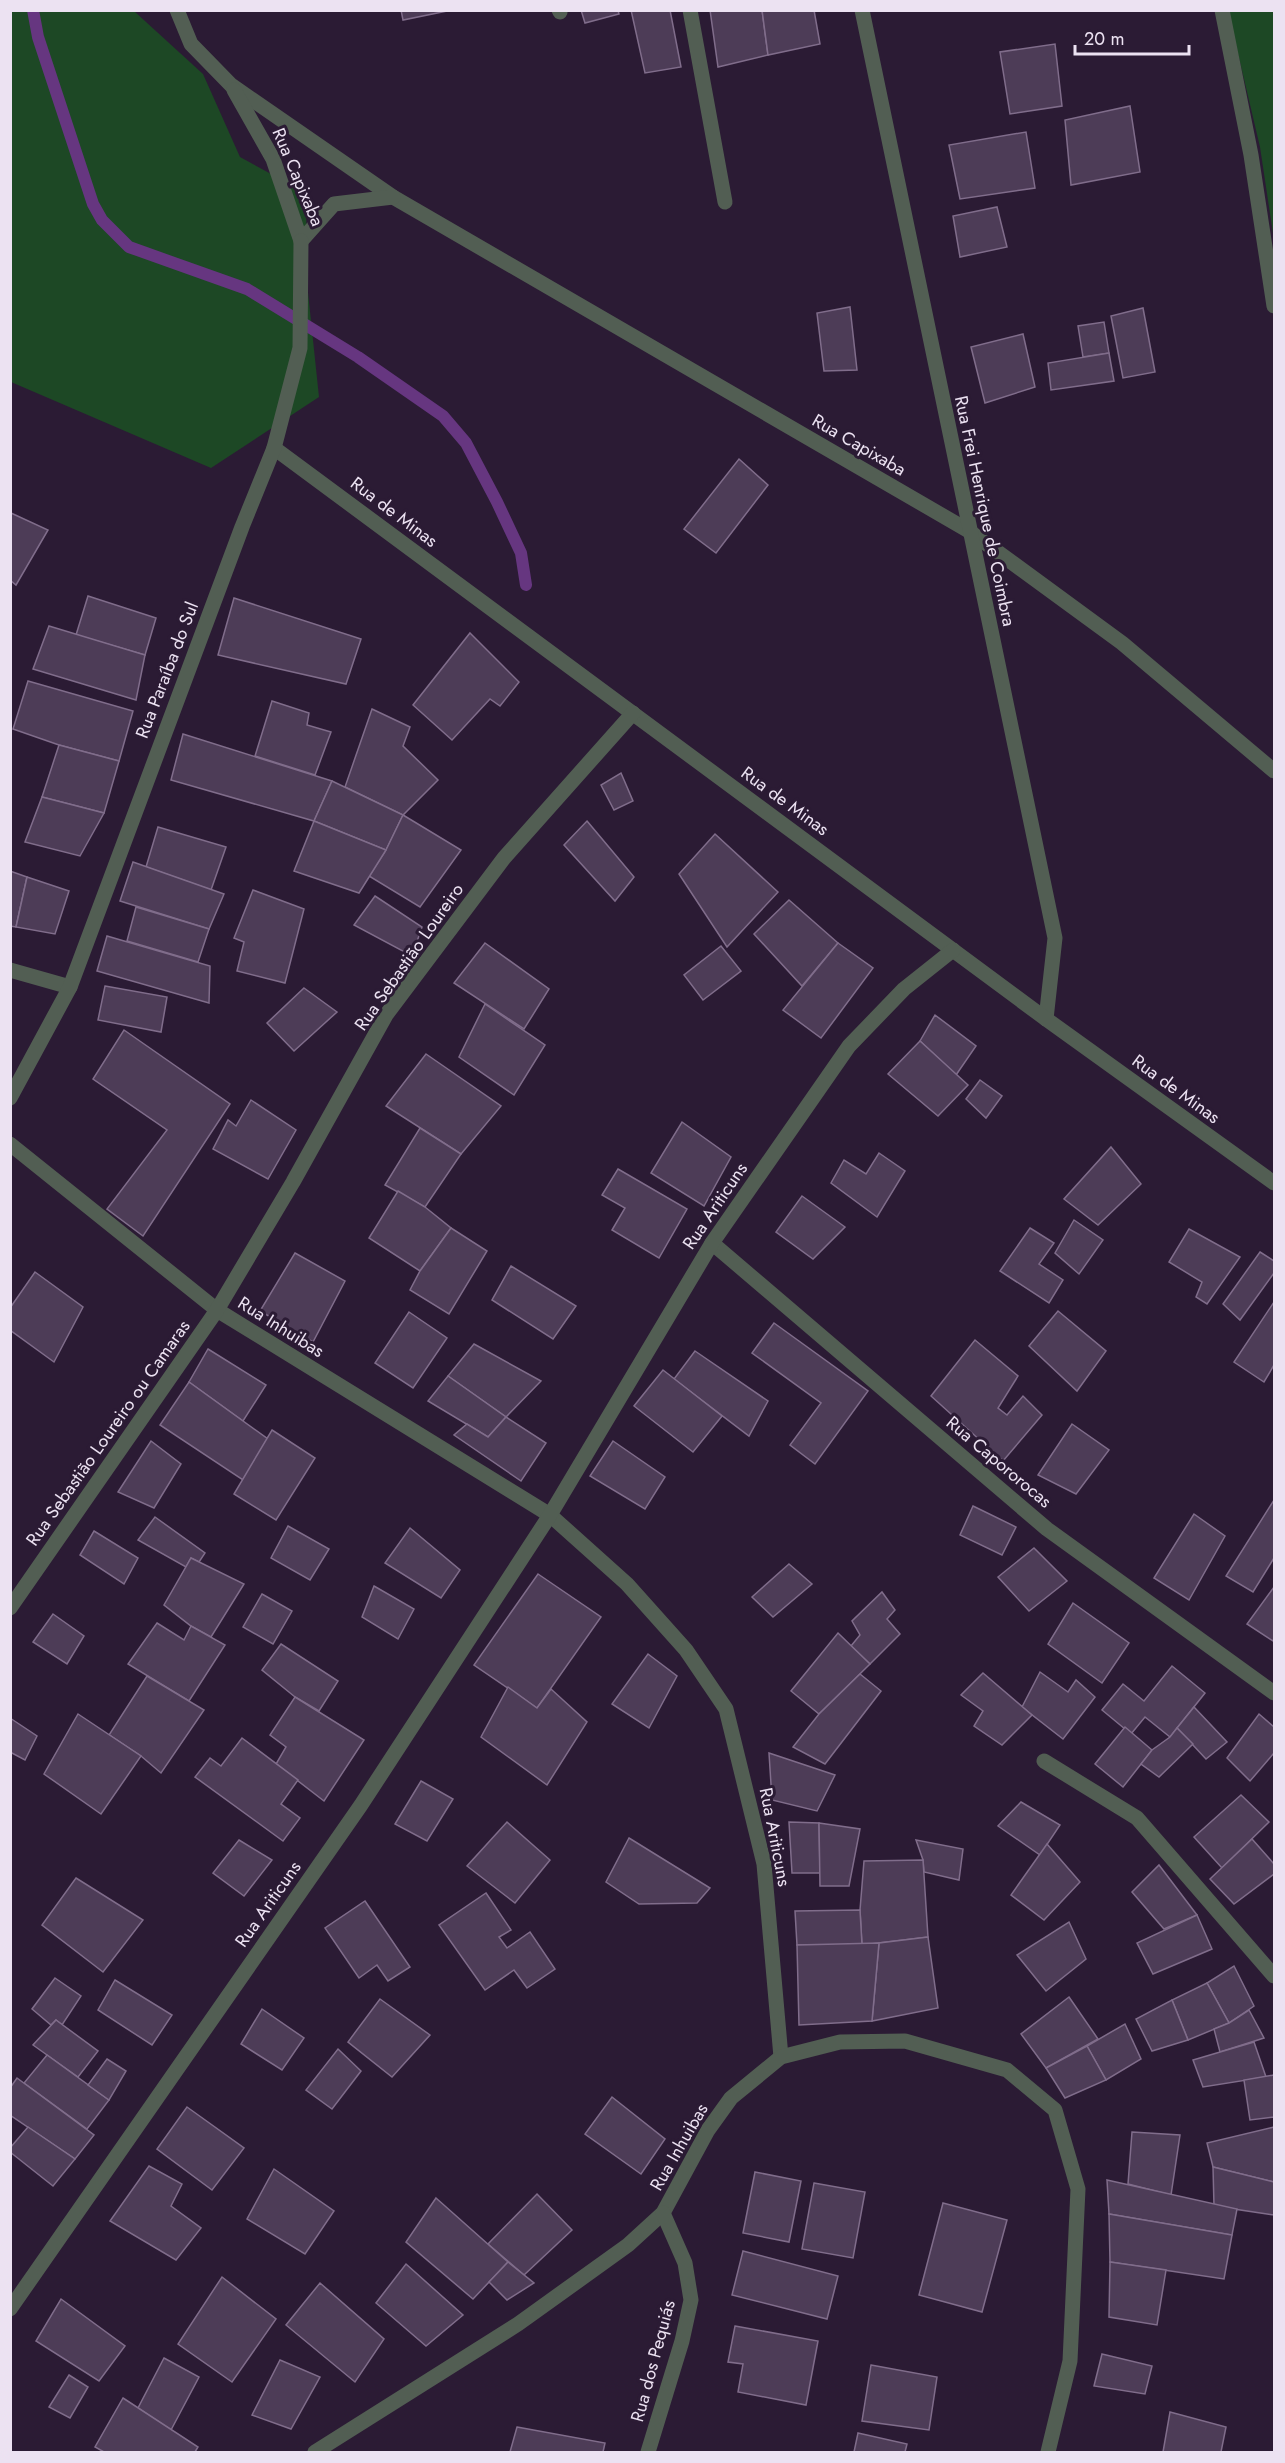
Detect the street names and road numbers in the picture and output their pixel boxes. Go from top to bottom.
street label: Rua Capixaba [266,124,330,230]
street label: Rua Frei Henrique de Coimbra [948,393,1022,629]
street label: Rua Capixaba [807,408,911,482]
street label: Rua de Minas [345,471,443,553]
street label: Rua Paraíba do Sul [129,598,205,742]
street label: Rua de Minas [736,760,834,842]
street label: Rua Sebastião Loureiro [348,878,470,1036]
street label: Rua de Minas [1127,1048,1225,1130]
street label: Rua Ariticuns [676,1157,754,1255]
street label: Rua Inhuibas [233,1290,329,1364]
street label: Rua Sebastião Loureiro ou Camaras [20,1315,196,1551]
street label: Rua Capororocas [941,1410,1057,1514]
street label: Rua Ariticuns [753,1785,797,1889]
street label: Rua Ariticuns [229,1856,307,1952]
street label: Rua Inhuibas [643,2098,715,2196]
street label: Rua dos Pequiás [624,2297,682,2425]

